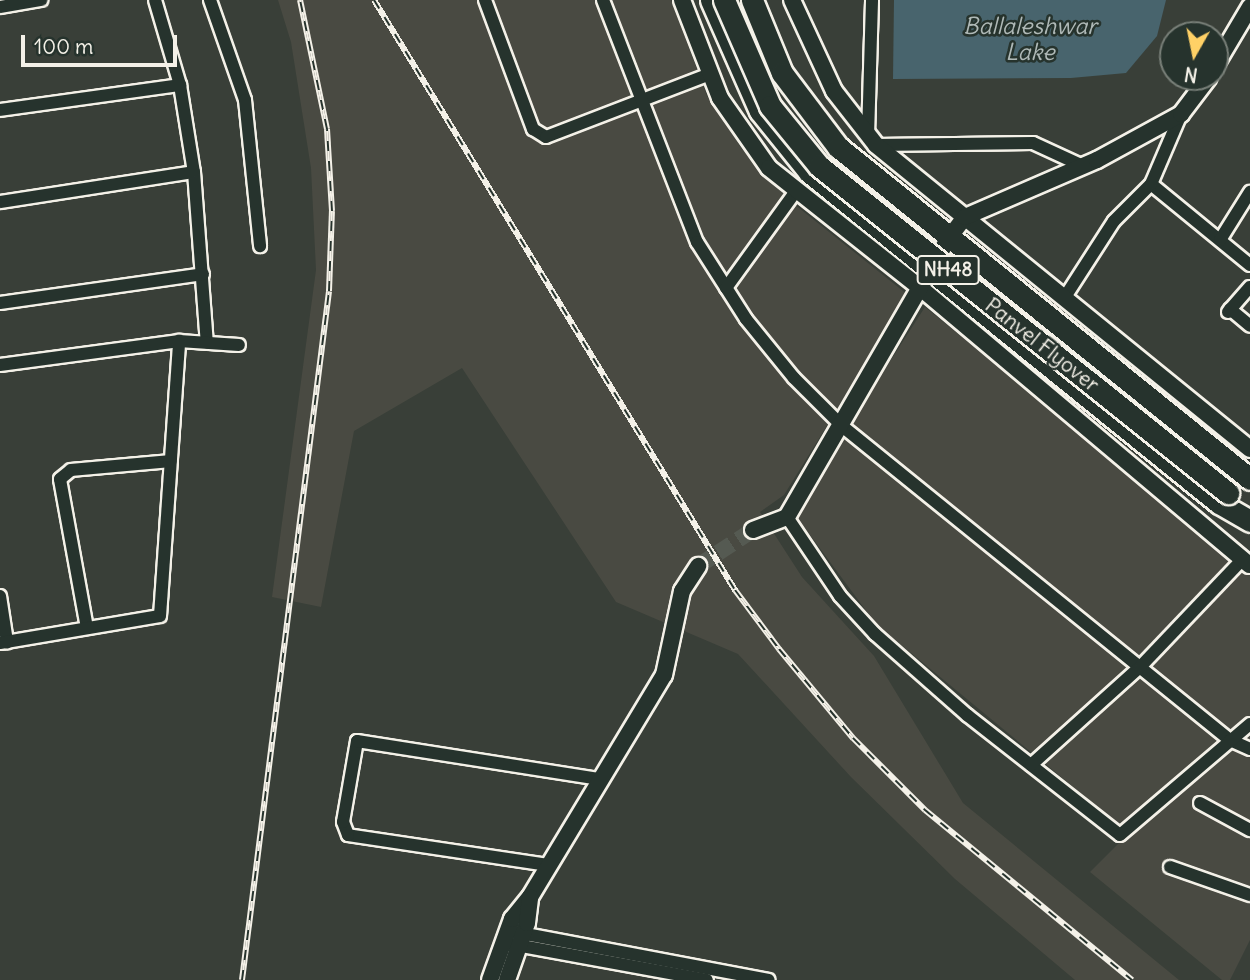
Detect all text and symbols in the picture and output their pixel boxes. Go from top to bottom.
water label: Ballaleshwar Lake [963,12,1097,66]
scale bar [24,21,180,65]
north arrow [1159,21,1229,91]
text: 100 m [34,33,93,60]
text: N [1183,62,1199,88]
road number: NH48 [916,254,979,286]
street label: Panvel Flyover [980,293,1104,397]

